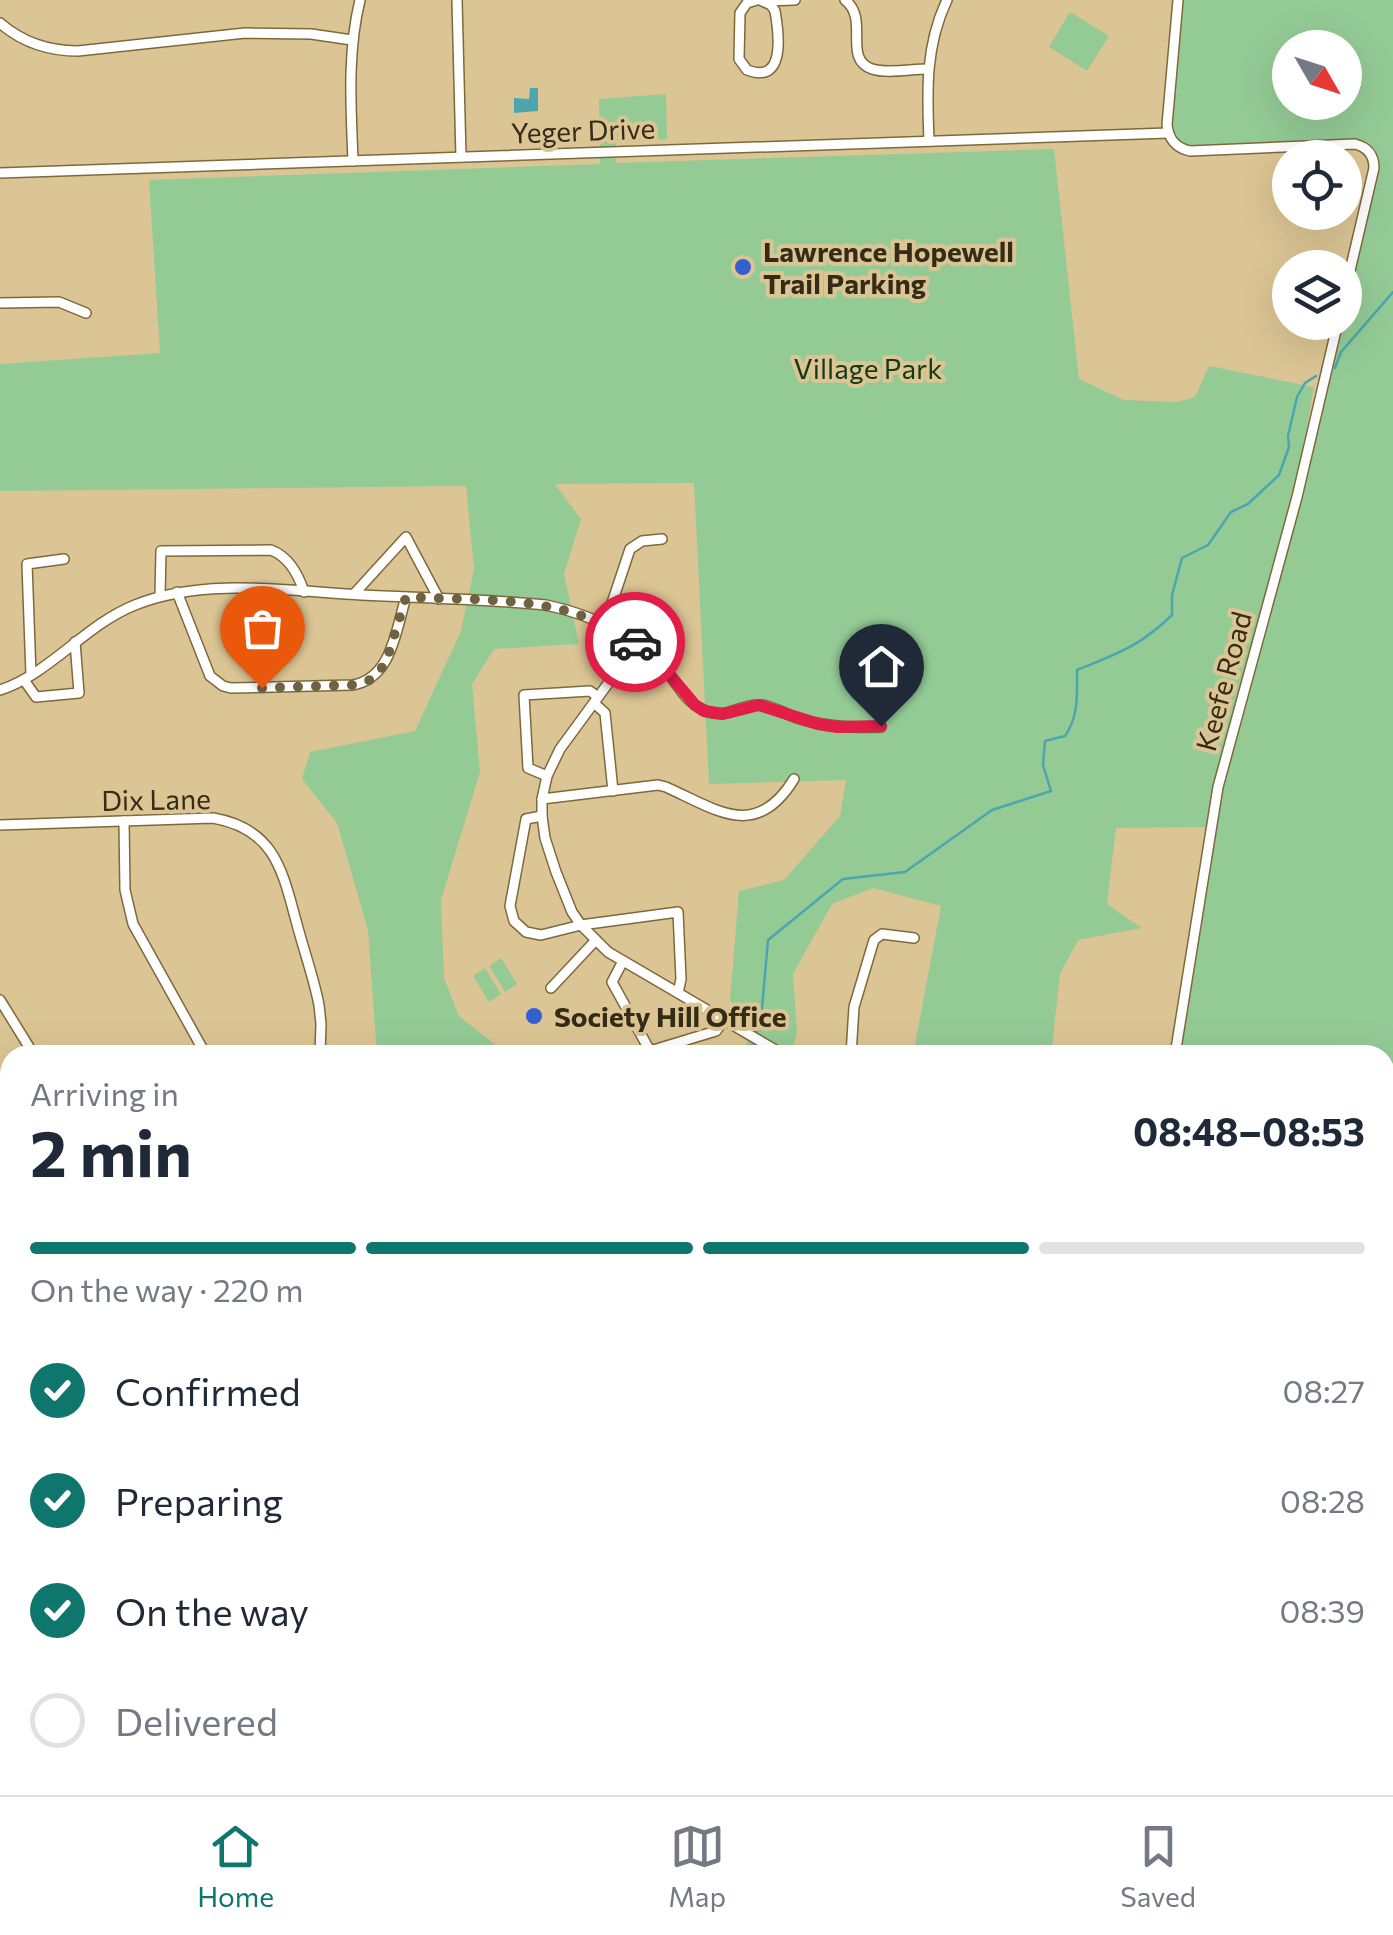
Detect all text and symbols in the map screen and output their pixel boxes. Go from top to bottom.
north arrow [1272,30,1362,120]
map controls [1272,30,1362,340]
street label: Yeger Drive [510,110,656,150]
button: locate [1272,140,1362,230]
place label: Lawrence Hopewell Trail Parking [763,234,1014,300]
button: layers [1272,250,1362,340]
marker: Lawrence Hopewell Trail Parking [732,256,754,278]
park label: Village Park [794,351,942,385]
pin [220,586,305,689]
courier [585,592,685,692]
icon: bag [235,601,290,656]
street label: Keefe Road [1188,608,1258,754]
icon: car [608,615,663,670]
pin [839,624,924,727]
icon: home [854,639,909,694]
street label: Dix Lane [101,781,211,817]
place label: Society Hill Office [554,999,787,1033]
marker: Society Hill Office [523,1005,545,1027]
text: Arriving in [30,1073,179,1113]
text: 08:48–08:53 [1133,1107,1365,1154]
text: 2 min [30,1111,192,1190]
text: On the way · 220 m [30,1269,303,1309]
icon: check [30,1363,85,1418]
text: Confirmed [115,1367,301,1414]
text: 08:27 [1283,1370,1365,1410]
icon: check [30,1473,85,1528]
text: Preparing [115,1477,283,1524]
text: 08:28 [1280,1480,1365,1520]
icon: check [30,1583,85,1638]
text: On the way [115,1587,309,1634]
text: 08:39 [1279,1590,1365,1630]
text: Delivered [115,1697,278,1744]
tab: Home [197,1819,274,1913]
tab: Map [668,1819,726,1913]
tab: Saved [1120,1819,1196,1913]

